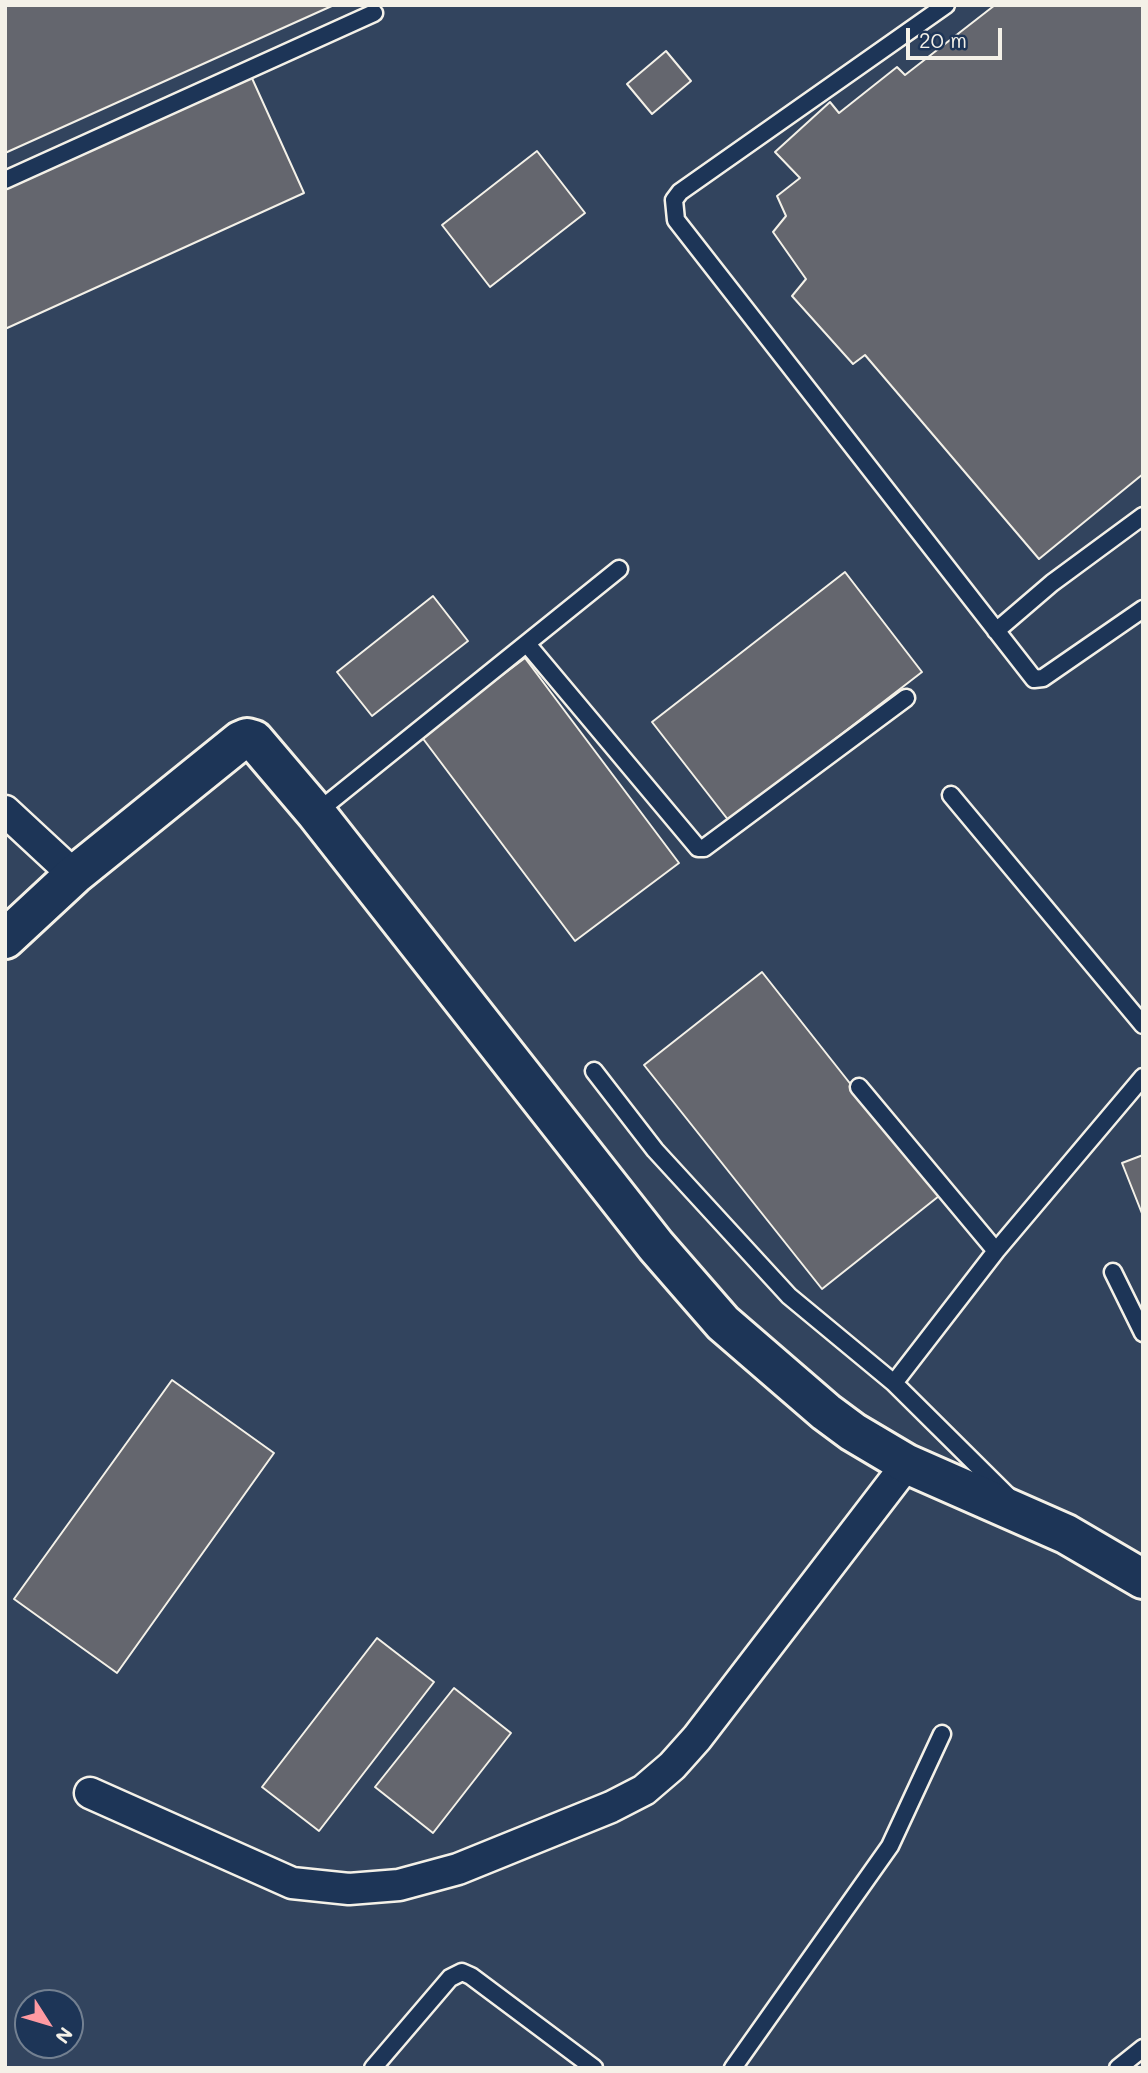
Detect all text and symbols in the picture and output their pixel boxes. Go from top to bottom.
scale bar [910,14,1006,58]
text: 20 m [919,26,967,53]
north arrow [14,1989,84,2059]
text: N [50,2022,79,2049]

